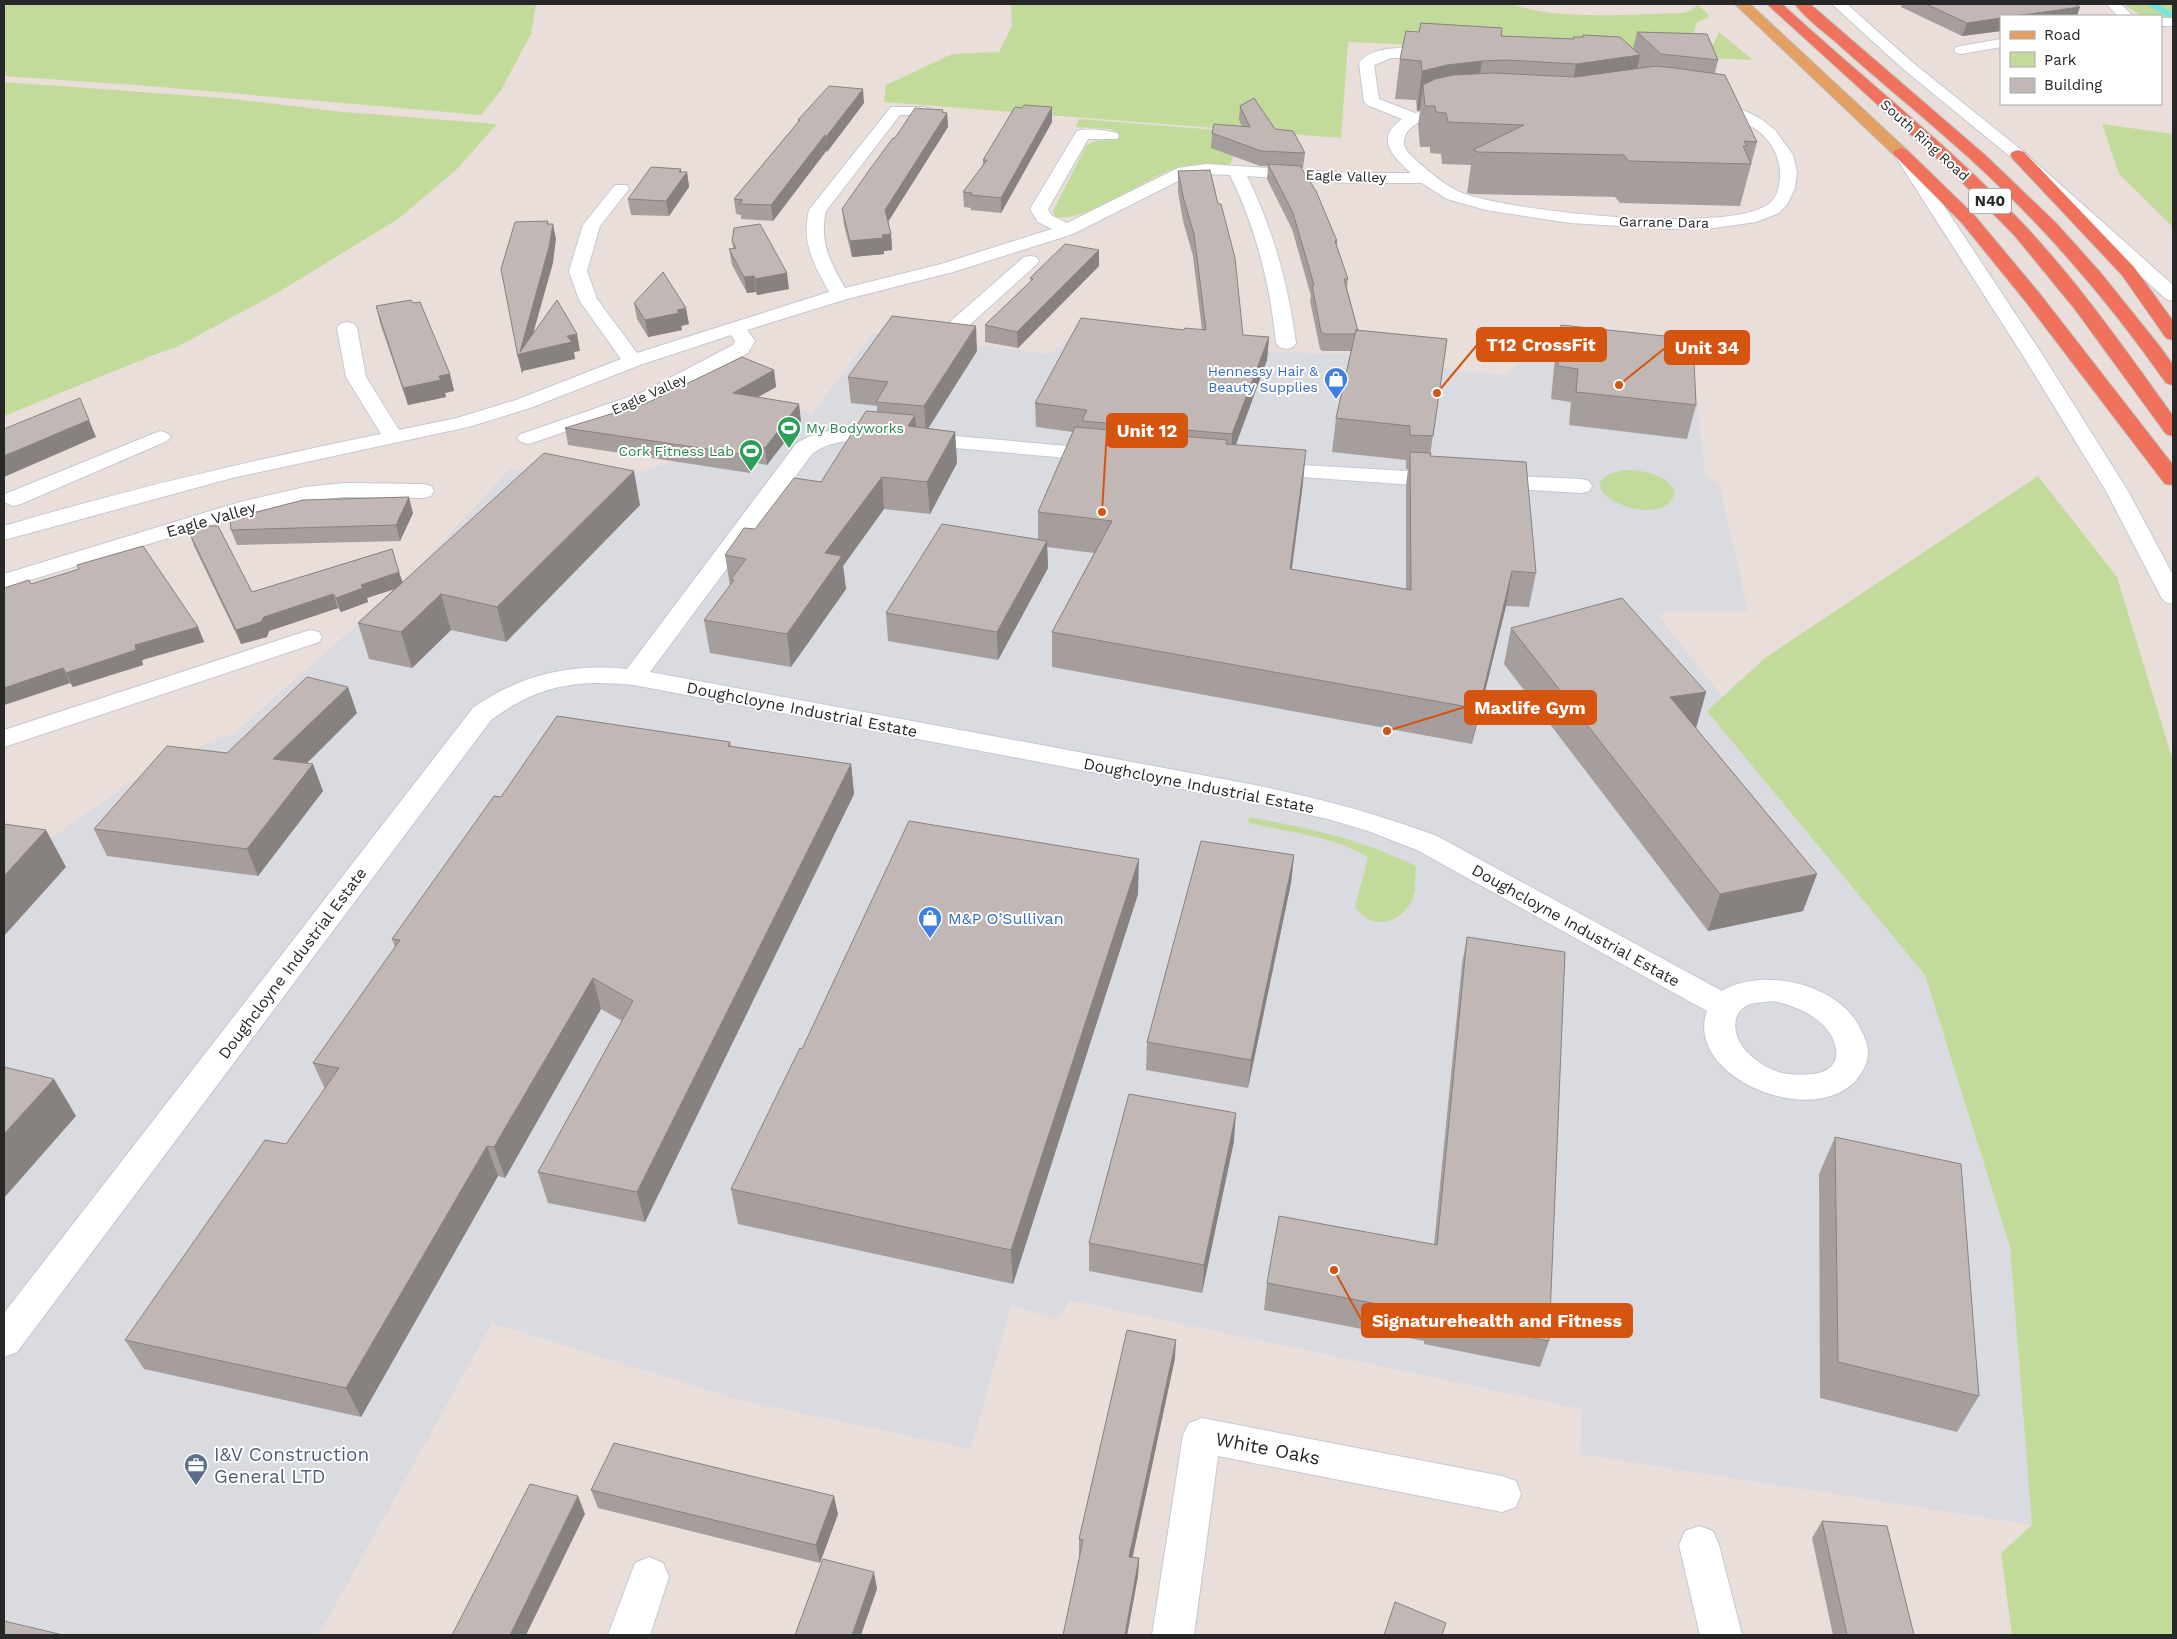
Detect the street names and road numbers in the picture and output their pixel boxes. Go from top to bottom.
street label: South Ring Road [1878,96,1972,184]
street label: Eagle Valley [1305,167,1387,185]
road number: N40 [1969,188,2011,214]
street label: Garrane Dara [1619,213,1709,231]
street label: Eagle Valley [609,370,690,418]
street label: Eagle Valley [164,497,259,541]
street label: Doughcloyne Industrial Estate [685,678,919,741]
street label: Doughcloyne Industrial Estate [1082,754,1316,817]
street label: Doughcloyne Industrial Estate [1468,860,1683,991]
street label: Doughcloyne Industrial Estate [214,864,371,1063]
street label: White Oaks [1214,1427,1322,1470]

